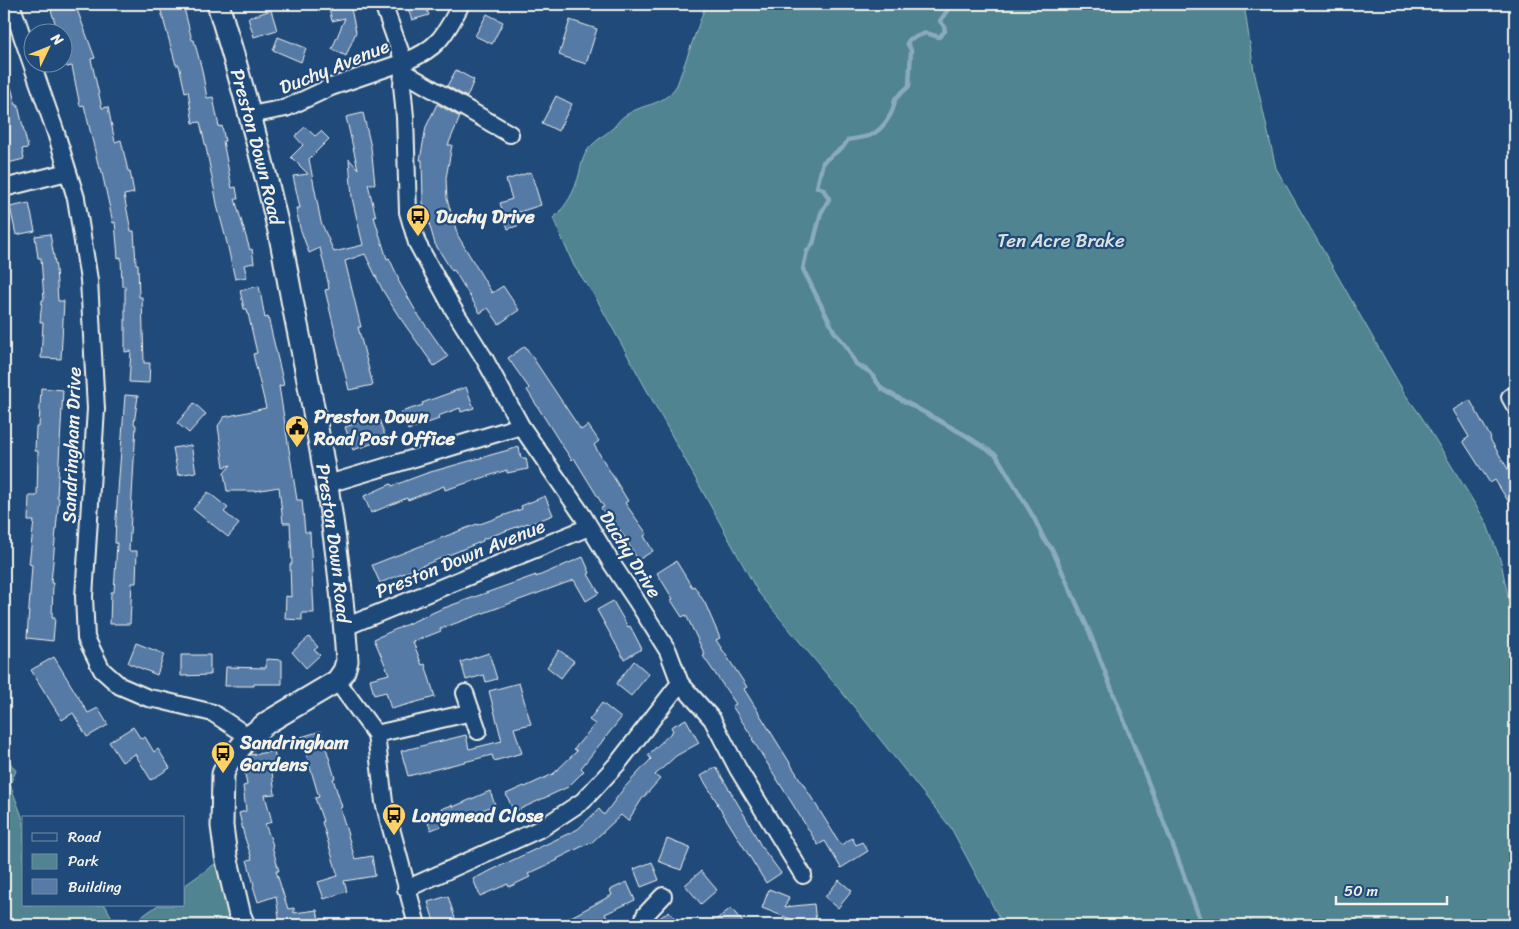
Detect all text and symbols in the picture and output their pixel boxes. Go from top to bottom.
north arrow [22,22,72,72]
text: N [44,27,70,52]
street label: Duchy Avenue [274,29,394,104]
street label: Preston Down Road [221,65,293,230]
place label: Duchy Drive [436,200,535,233]
bus stop icon: Duchy Drive [405,203,431,237]
park label: Ten Acre Brake [997,224,1125,257]
street label: Sandringham Drive [52,366,91,524]
place label: Preston Down Road Post Office [313,400,455,455]
public building icon: Preston Down Road Post Office [284,414,310,448]
street label: Preston Down Road [306,461,360,626]
street label: Duchy Drive [590,504,671,605]
street label: Preston Down Avenue [371,509,550,608]
place label: Sandringham Gardens [239,726,349,781]
bus stop icon: Sandringham Gardens [210,740,236,774]
place label: Longmead Close [412,799,544,832]
bus stop icon: Longmead Close [381,802,407,836]
legend [22,816,185,906]
text: Road [68,824,101,850]
text: Park [68,848,99,874]
text: Building [68,874,122,900]
scale bar [1336,874,1448,906]
text: 50 m [1344,878,1379,904]

